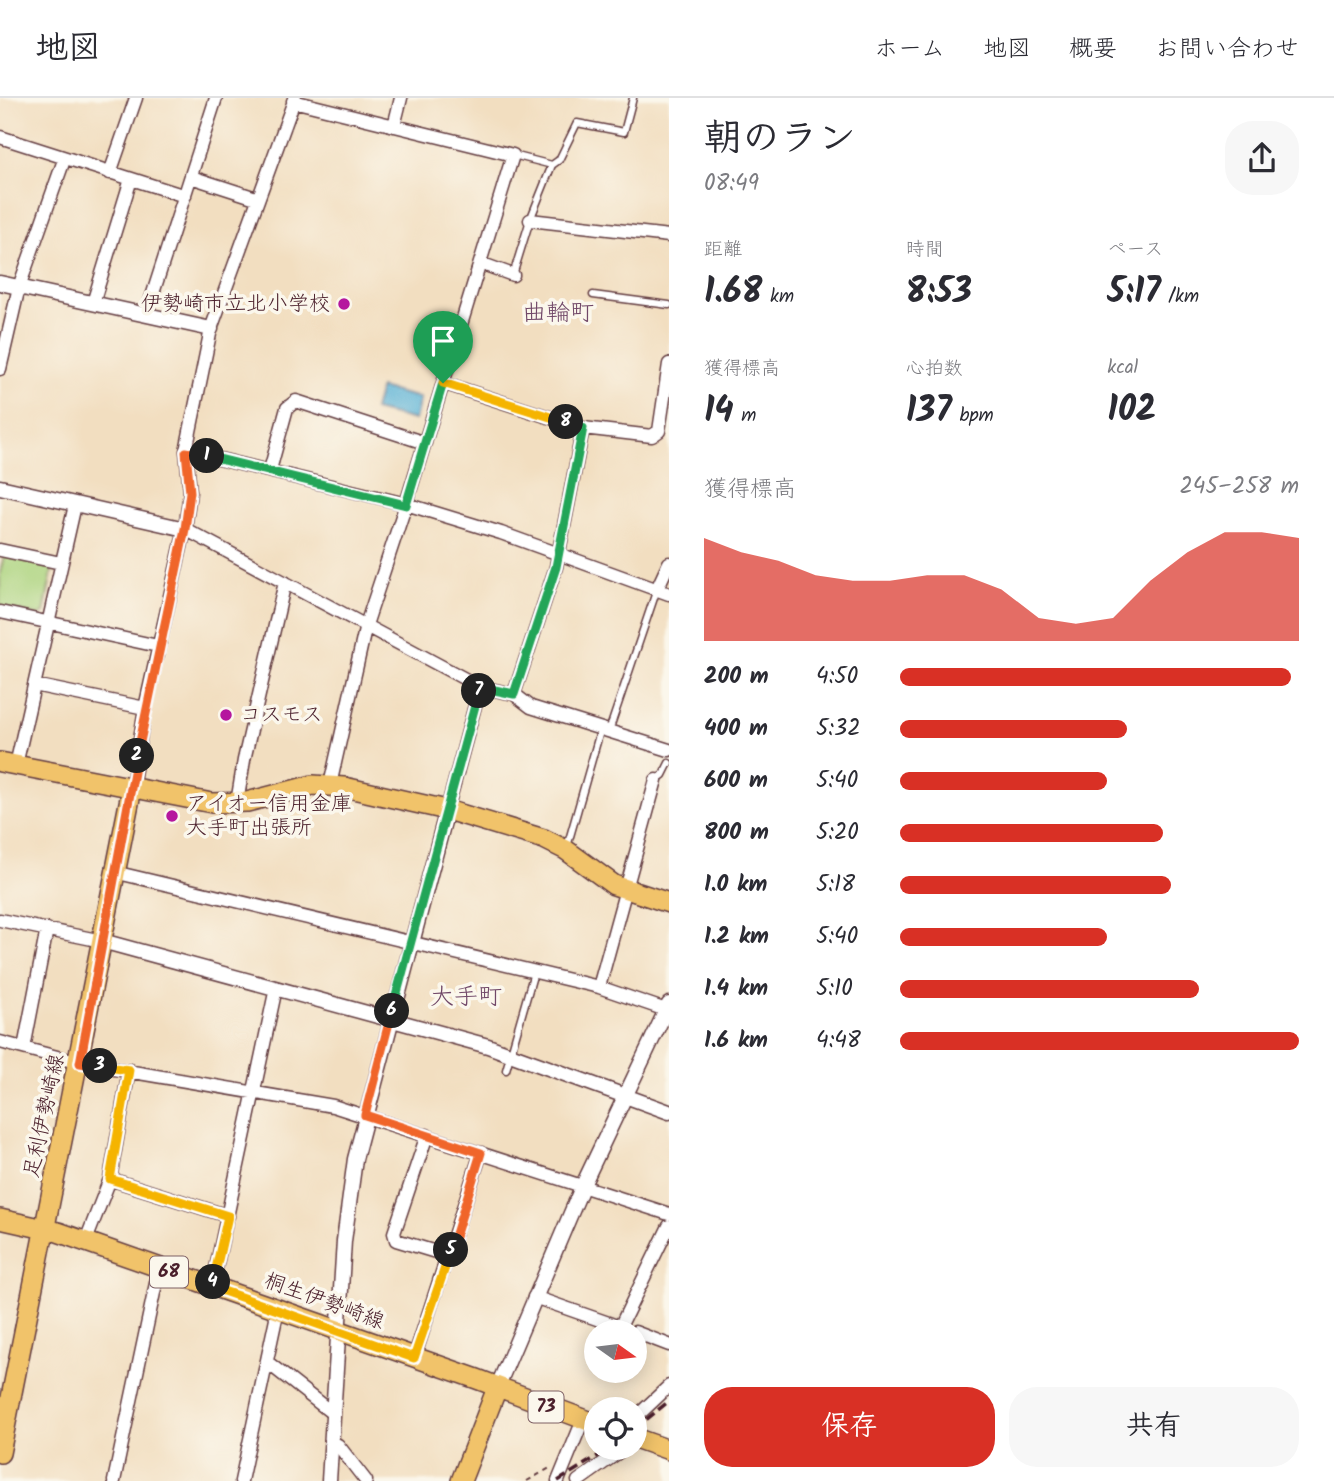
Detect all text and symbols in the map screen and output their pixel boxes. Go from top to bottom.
text: 地図 [35,23,101,76]
text: ホーム [874,30,945,69]
text: 地図 [983,30,1031,69]
text: 概要 [1069,30,1117,69]
text: お問い合わせ [1155,30,1299,69]
text: 朝のラン [704,110,856,170]
button: share [1225,121,1299,195]
text: 08:49 [704,166,759,202]
text: 距離 [704,235,742,265]
text: 時間 [906,235,944,265]
text: ペース [1107,235,1163,265]
text: 1.68 [704,265,763,321]
text: 8:53 [906,265,972,321]
text: 5:17 [1107,265,1161,321]
text: km [763,282,794,312]
text: /km [1161,282,1199,312]
place label: 伊勢崎市立北小学校 [141,288,330,321]
district label: 曲輪町 [522,294,594,333]
marker: 伊勢崎市立北小学校 [336,296,352,312]
pin [413,311,473,383]
icon: arrive [424,322,462,360]
text: kcal [1107,353,1138,383]
text: 獲得標高 [704,354,780,384]
text: 心拍数 [906,354,963,384]
text: 102 [1107,383,1156,439]
text: 14 [704,384,734,440]
text: 137 [906,384,952,440]
text: m [734,401,756,431]
text: bpm [952,401,994,431]
pin: 8 [548,404,584,440]
text: 8 [560,406,571,436]
pin: 1 [190,438,224,474]
text: 1 [204,440,209,470]
text: 245–258 m [1179,469,1299,505]
text: 獲得標高 [704,472,796,508]
text: 200 m [704,659,769,695]
text: 4:50 [816,659,858,695]
pin: 7 [462,674,496,708]
text: 7 [474,675,483,705]
place label: コスモス [240,699,323,732]
marker: コスモス [218,707,234,723]
text: 400 m [704,711,768,747]
text: 5:32 [816,711,861,747]
pin: 2 [120,738,154,774]
text: 2 [131,740,142,770]
text: 600 m [704,763,768,799]
text: 5:40 [816,763,858,799]
place label: アイオー信用金庫 大手町出張所 [186,788,352,845]
marker: アイオー信用金庫 大手町出張所 [164,808,180,824]
text: 800 m [704,815,769,851]
text: 5:20 [816,815,859,851]
text: 1.0 km [704,867,767,903]
text: 5:18 [816,867,855,903]
text: 1.2 km [704,919,769,955]
text: 5:40 [816,919,858,955]
text: 1.4 km [704,971,768,1007]
text: 5:10 [816,971,853,1007]
district label: 大手町 [430,978,502,1017]
pin: 6 [374,993,410,1028]
text: 6 [386,995,397,1025]
text: 1.6 km [704,1023,768,1059]
text: 4:48 [816,1023,861,1059]
pin: 3 [82,1048,118,1084]
text: 3 [94,1050,105,1080]
street label: 足利伊勢崎線 [16,1051,74,1181]
pin: 5 [434,1232,468,1268]
text: 5 [446,1234,455,1264]
road number: 68 [150,1256,188,1288]
pin: 4 [196,1264,230,1300]
street label: 桐生伊勢崎線 [259,1265,389,1339]
text: 4 [207,1266,218,1296]
north arrow [584,1320,648,1382]
map controls [584,1320,647,1460]
button: 保存 [704,1387,995,1467]
button: 共有 [1009,1387,1299,1467]
road number: 73 [528,1392,564,1422]
button: locate [584,1397,647,1460]

